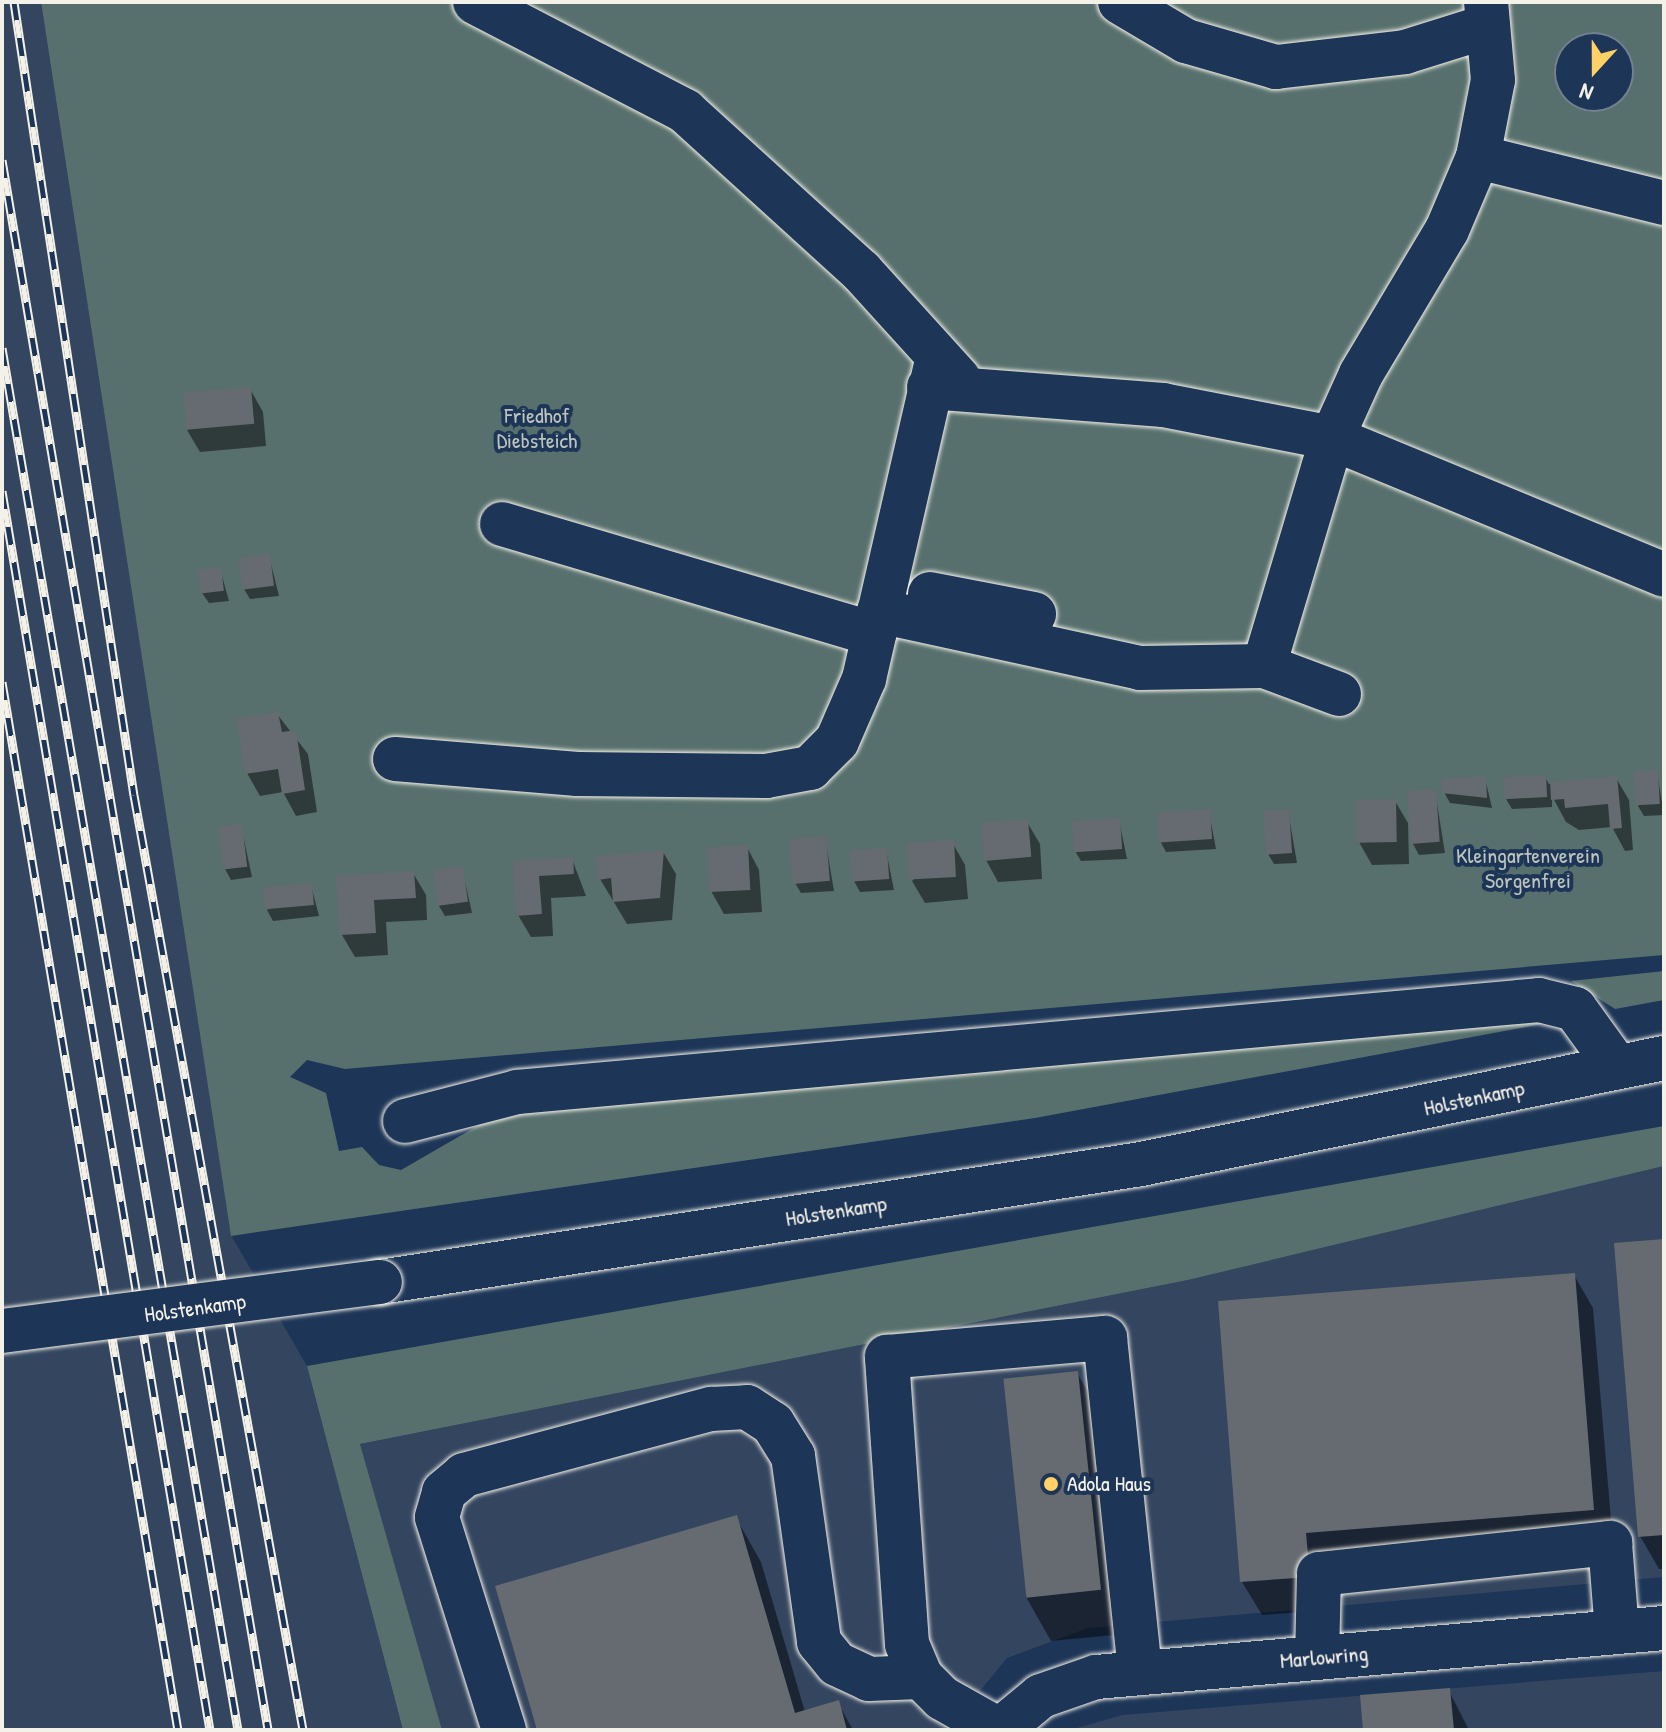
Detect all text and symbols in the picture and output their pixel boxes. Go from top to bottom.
north arrow [1554,32,1634,112]
text: N [1575,76,1597,109]
park label: Friedhof Diebsteich [497,402,577,454]
park label: Kleingartenverein Sorgenfrei [1456,842,1600,894]
street label: Holstenkamp [1421,1074,1527,1122]
street label: Holstenkamp [784,1190,888,1232]
street label: Holstenkamp [143,1288,247,1328]
place label: Adola Haus [1067,1471,1151,1497]
marker: Adola Haus [1042,1475,1060,1493]
street label: Marlowring [1279,1640,1369,1674]

